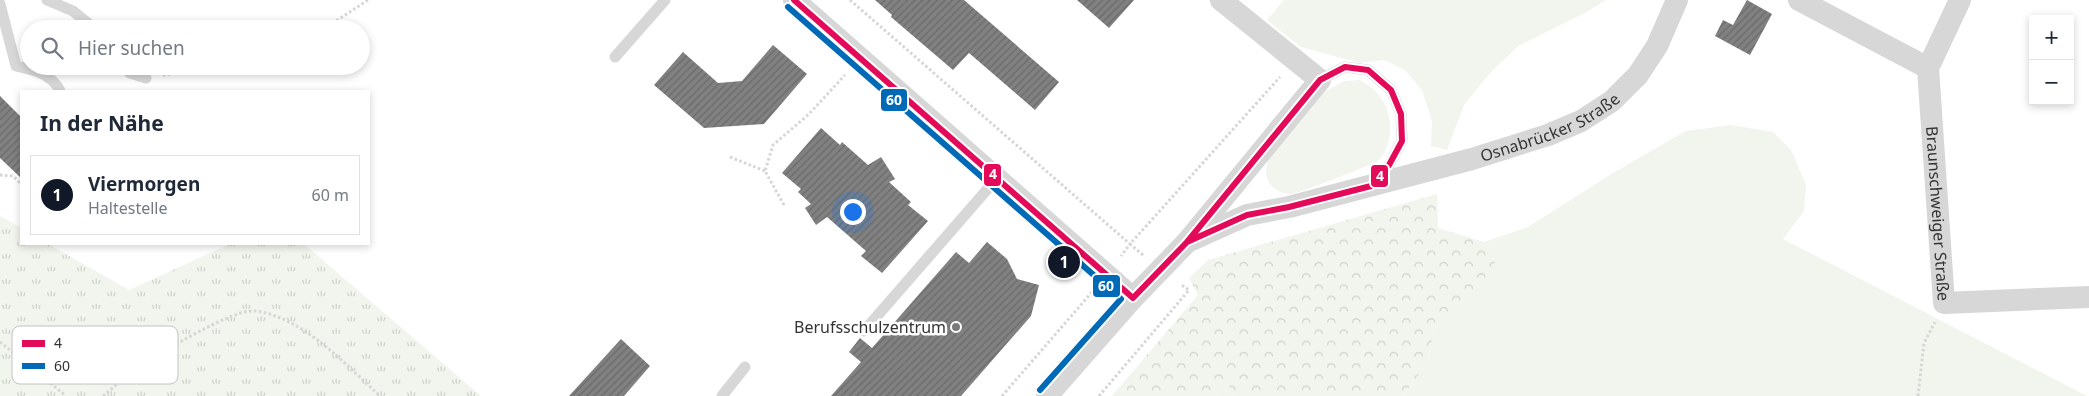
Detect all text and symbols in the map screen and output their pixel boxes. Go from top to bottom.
map controls [2029,15,2074,105]
button: + [2029,15,2074,60]
search box [20,20,370,75]
icon: search [38,34,66,62]
text: Hier suchen [78,35,185,61]
button: − [2029,60,2074,105]
line badge: 60 [880,88,908,112]
street label: Osnabrücker Straße [1477,88,1625,167]
text: 60 [886,90,902,109]
text: In der Nähe [40,109,164,137]
street label: Braunschweiger Straße [1921,125,1955,302]
line badge: 4 [983,163,1002,187]
text: 4 [989,164,997,183]
line badge: 4 [1370,164,1389,188]
text: 4 [1376,166,1384,185]
text: Viermorgen [88,171,200,197]
text: 1 [52,184,62,206]
text: 60 m [312,184,349,206]
text: Haltestelle [88,197,168,219]
your location [840,199,866,225]
pin: 1 [1048,243,1080,281]
line badge: 60 [1092,274,1121,298]
text: 60 [1098,276,1114,295]
place label: Berufsschulzentrum [794,316,946,338]
marker: Berufsschulzentrum [950,321,962,333]
legend [12,326,178,384]
text: 4 [54,333,62,352]
text: 60 [54,356,70,375]

